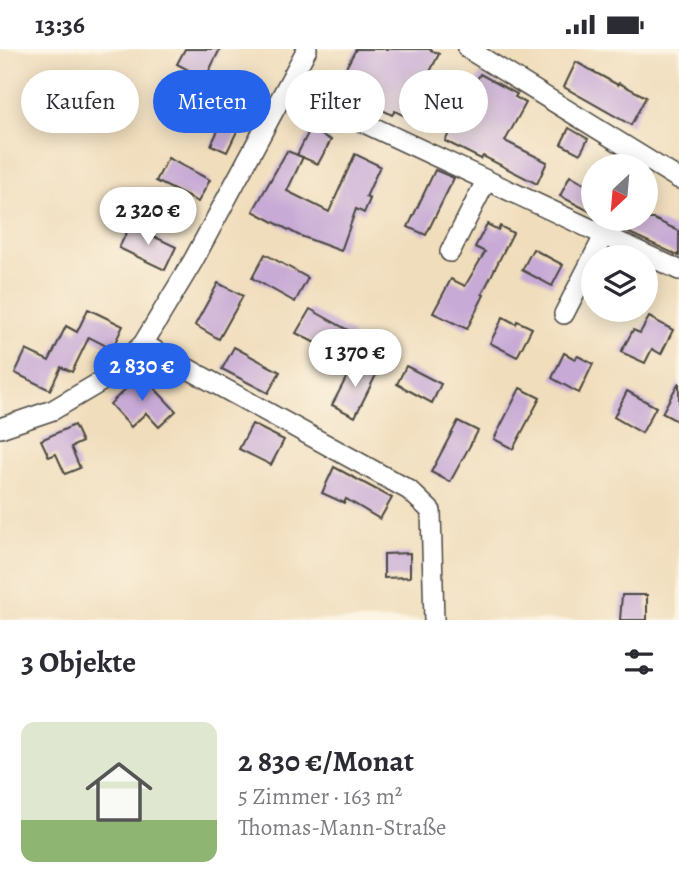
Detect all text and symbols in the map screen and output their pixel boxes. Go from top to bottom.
text: 13:36 [35,7,85,42]
chip: Kaufen [21,70,139,133]
chip: Mieten [153,70,271,133]
chip: Filter [285,70,385,133]
chip: Neu [399,70,488,133]
north arrow [581,154,658,231]
map controls [581,154,658,322]
pin: 2 320 € [83,187,213,247]
text: 2 320 € [116,194,180,225]
button: layers [581,245,658,322]
pin: 1 370 € [290,329,420,389]
text: 1 370 € [325,336,385,367]
pin: 2 830 € [77,343,207,403]
text: 2 830 € [110,350,174,381]
text: 3 Objekte [21,642,136,682]
icon: filters [620,643,658,681]
text: 2 830 €/Monat [238,741,414,781]
icon: home [77,750,161,834]
text: 5 Zimmer · 163 m² [238,781,402,812]
text: Thomas-Mann-Straße [238,812,446,843]

